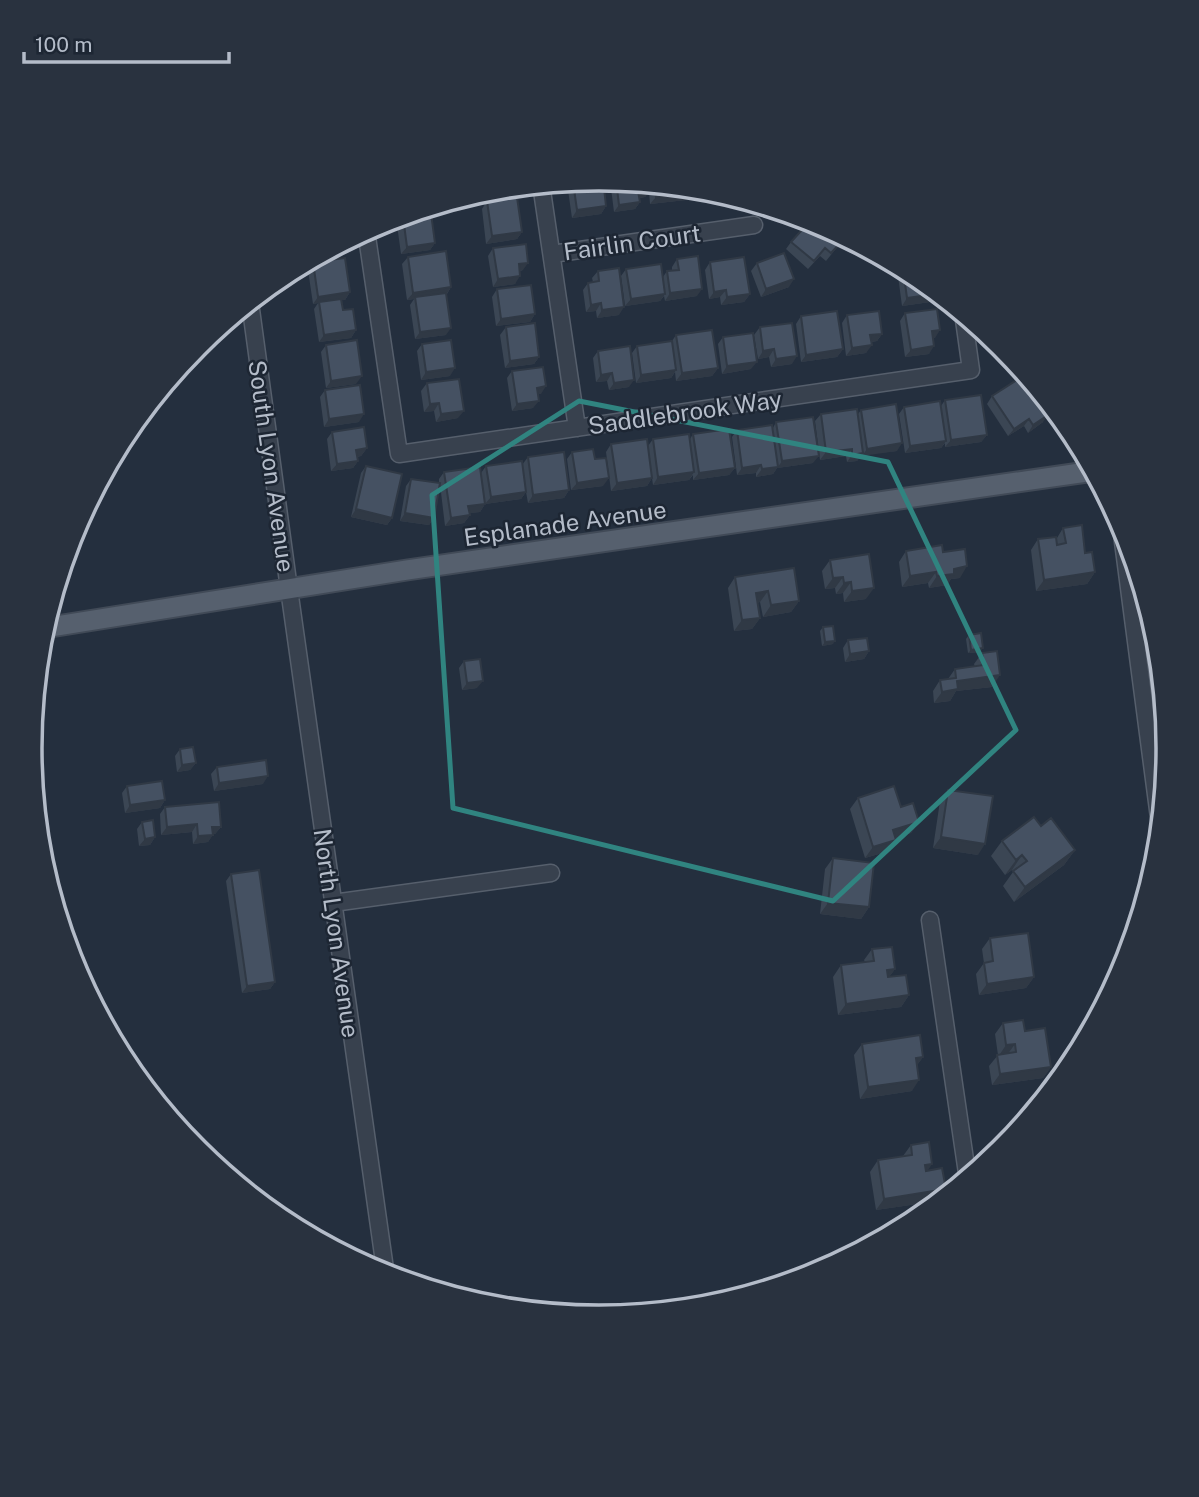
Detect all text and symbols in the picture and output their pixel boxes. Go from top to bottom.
scale bar [24,21,229,65]
text: 100 m [35,32,92,57]
street label: Fairlin Court [562,219,702,265]
street label: South Lyon Avenue [243,358,301,574]
street label: Saddlebrook Way [586,385,784,439]
street label: Esplanade Avenue [462,495,668,551]
street label: North Lyon Avenue [308,827,366,1039]

